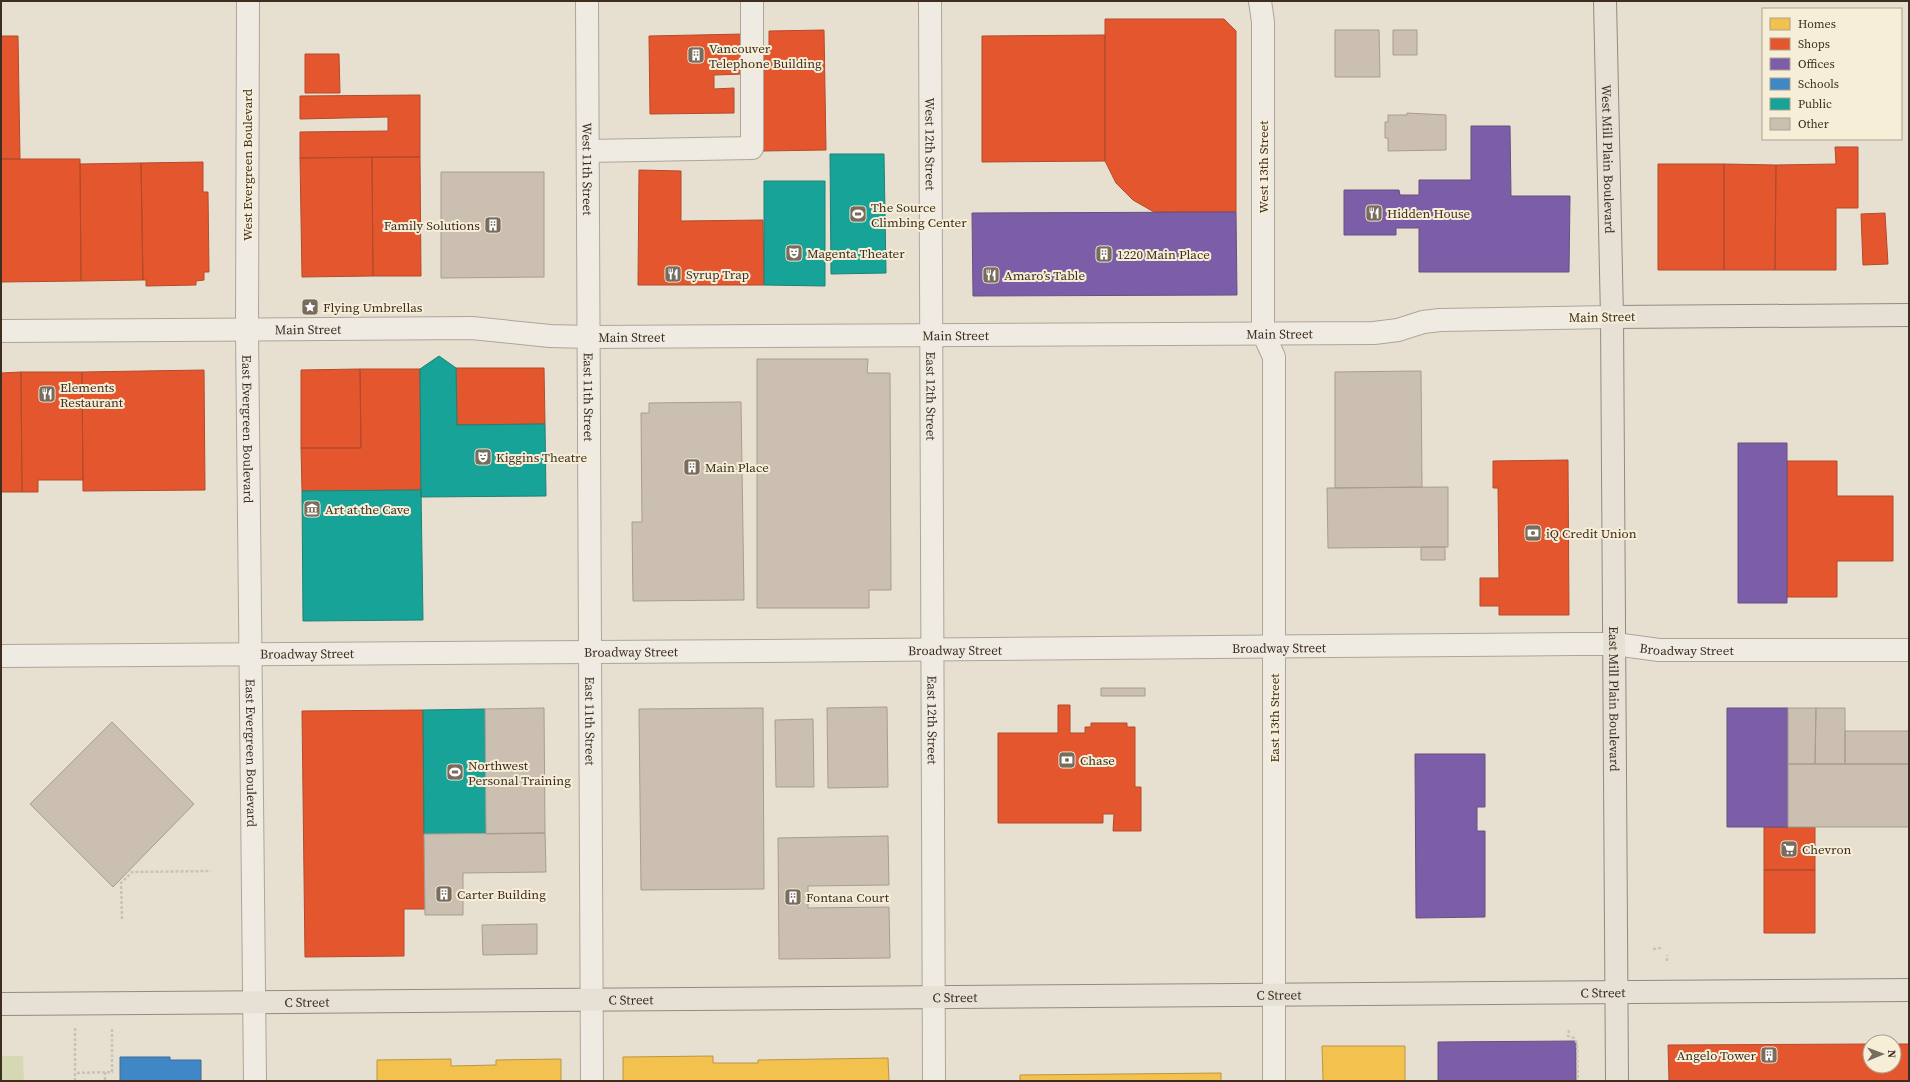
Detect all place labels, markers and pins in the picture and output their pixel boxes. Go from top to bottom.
place label: Vancouver Telephone Building [709,40,822,72]
building icon: Vancouver Telephone Building [686,45,706,65]
place label: The Source Climbing Center [871,199,967,231]
restaurant icon: Hidden House [1364,203,1384,223]
sports icon: The Source Climbing Center [848,204,868,224]
place label: Hidden House [1387,205,1471,222]
building icon: Family Solutions [483,215,503,235]
place label: Family Solutions [384,217,480,234]
theatre icon: Magenta Theater [784,243,804,263]
building icon: 1220 Main Place [1094,244,1114,264]
place label: Magenta Theater [807,245,905,262]
place label: 1220 Main Place [1117,246,1210,263]
restaurant icon: Syrup Trap [663,264,683,284]
restaurant icon: Amaro’s Table [981,265,1001,285]
place label: Syrup Trap [686,266,749,283]
place label: Amaro’s Table [1004,267,1085,284]
place icon: Flying Umbrellas [300,297,320,317]
place label: Flying Umbrellas [323,299,423,316]
place label: Elements Restaurant [60,379,124,411]
restaurant icon: Elements Restaurant [37,384,57,404]
theatre icon: Kiggins Theatre [473,447,493,467]
place label: Kiggins Theatre [496,449,587,466]
building icon: Main Place [682,457,702,477]
place label: Main Place [705,459,769,476]
museum icon: Art at the Cave [302,499,322,519]
place label: Art at the Cave [325,501,410,518]
bank icon: iQ Credit Union [1523,523,1543,543]
place label: iQ Credit Union [1546,525,1637,542]
bank icon: Chase [1057,750,1077,770]
place label: Chase [1080,752,1115,769]
place label: Northwest Personal Training [468,757,571,789]
sports icon: Northwest Personal Training [445,762,465,782]
supermarket icon: Chevron [1779,839,1799,859]
place label: Chevron [1802,841,1852,858]
building icon: Carter Building [434,884,454,904]
place label: Carter Building [457,886,546,903]
building icon: Fontana Court [783,887,803,907]
place label: Fontana Court [806,889,890,906]
building icon: Angelo Tower [1759,1045,1779,1065]
place label: Angelo Tower [1677,1047,1756,1064]

